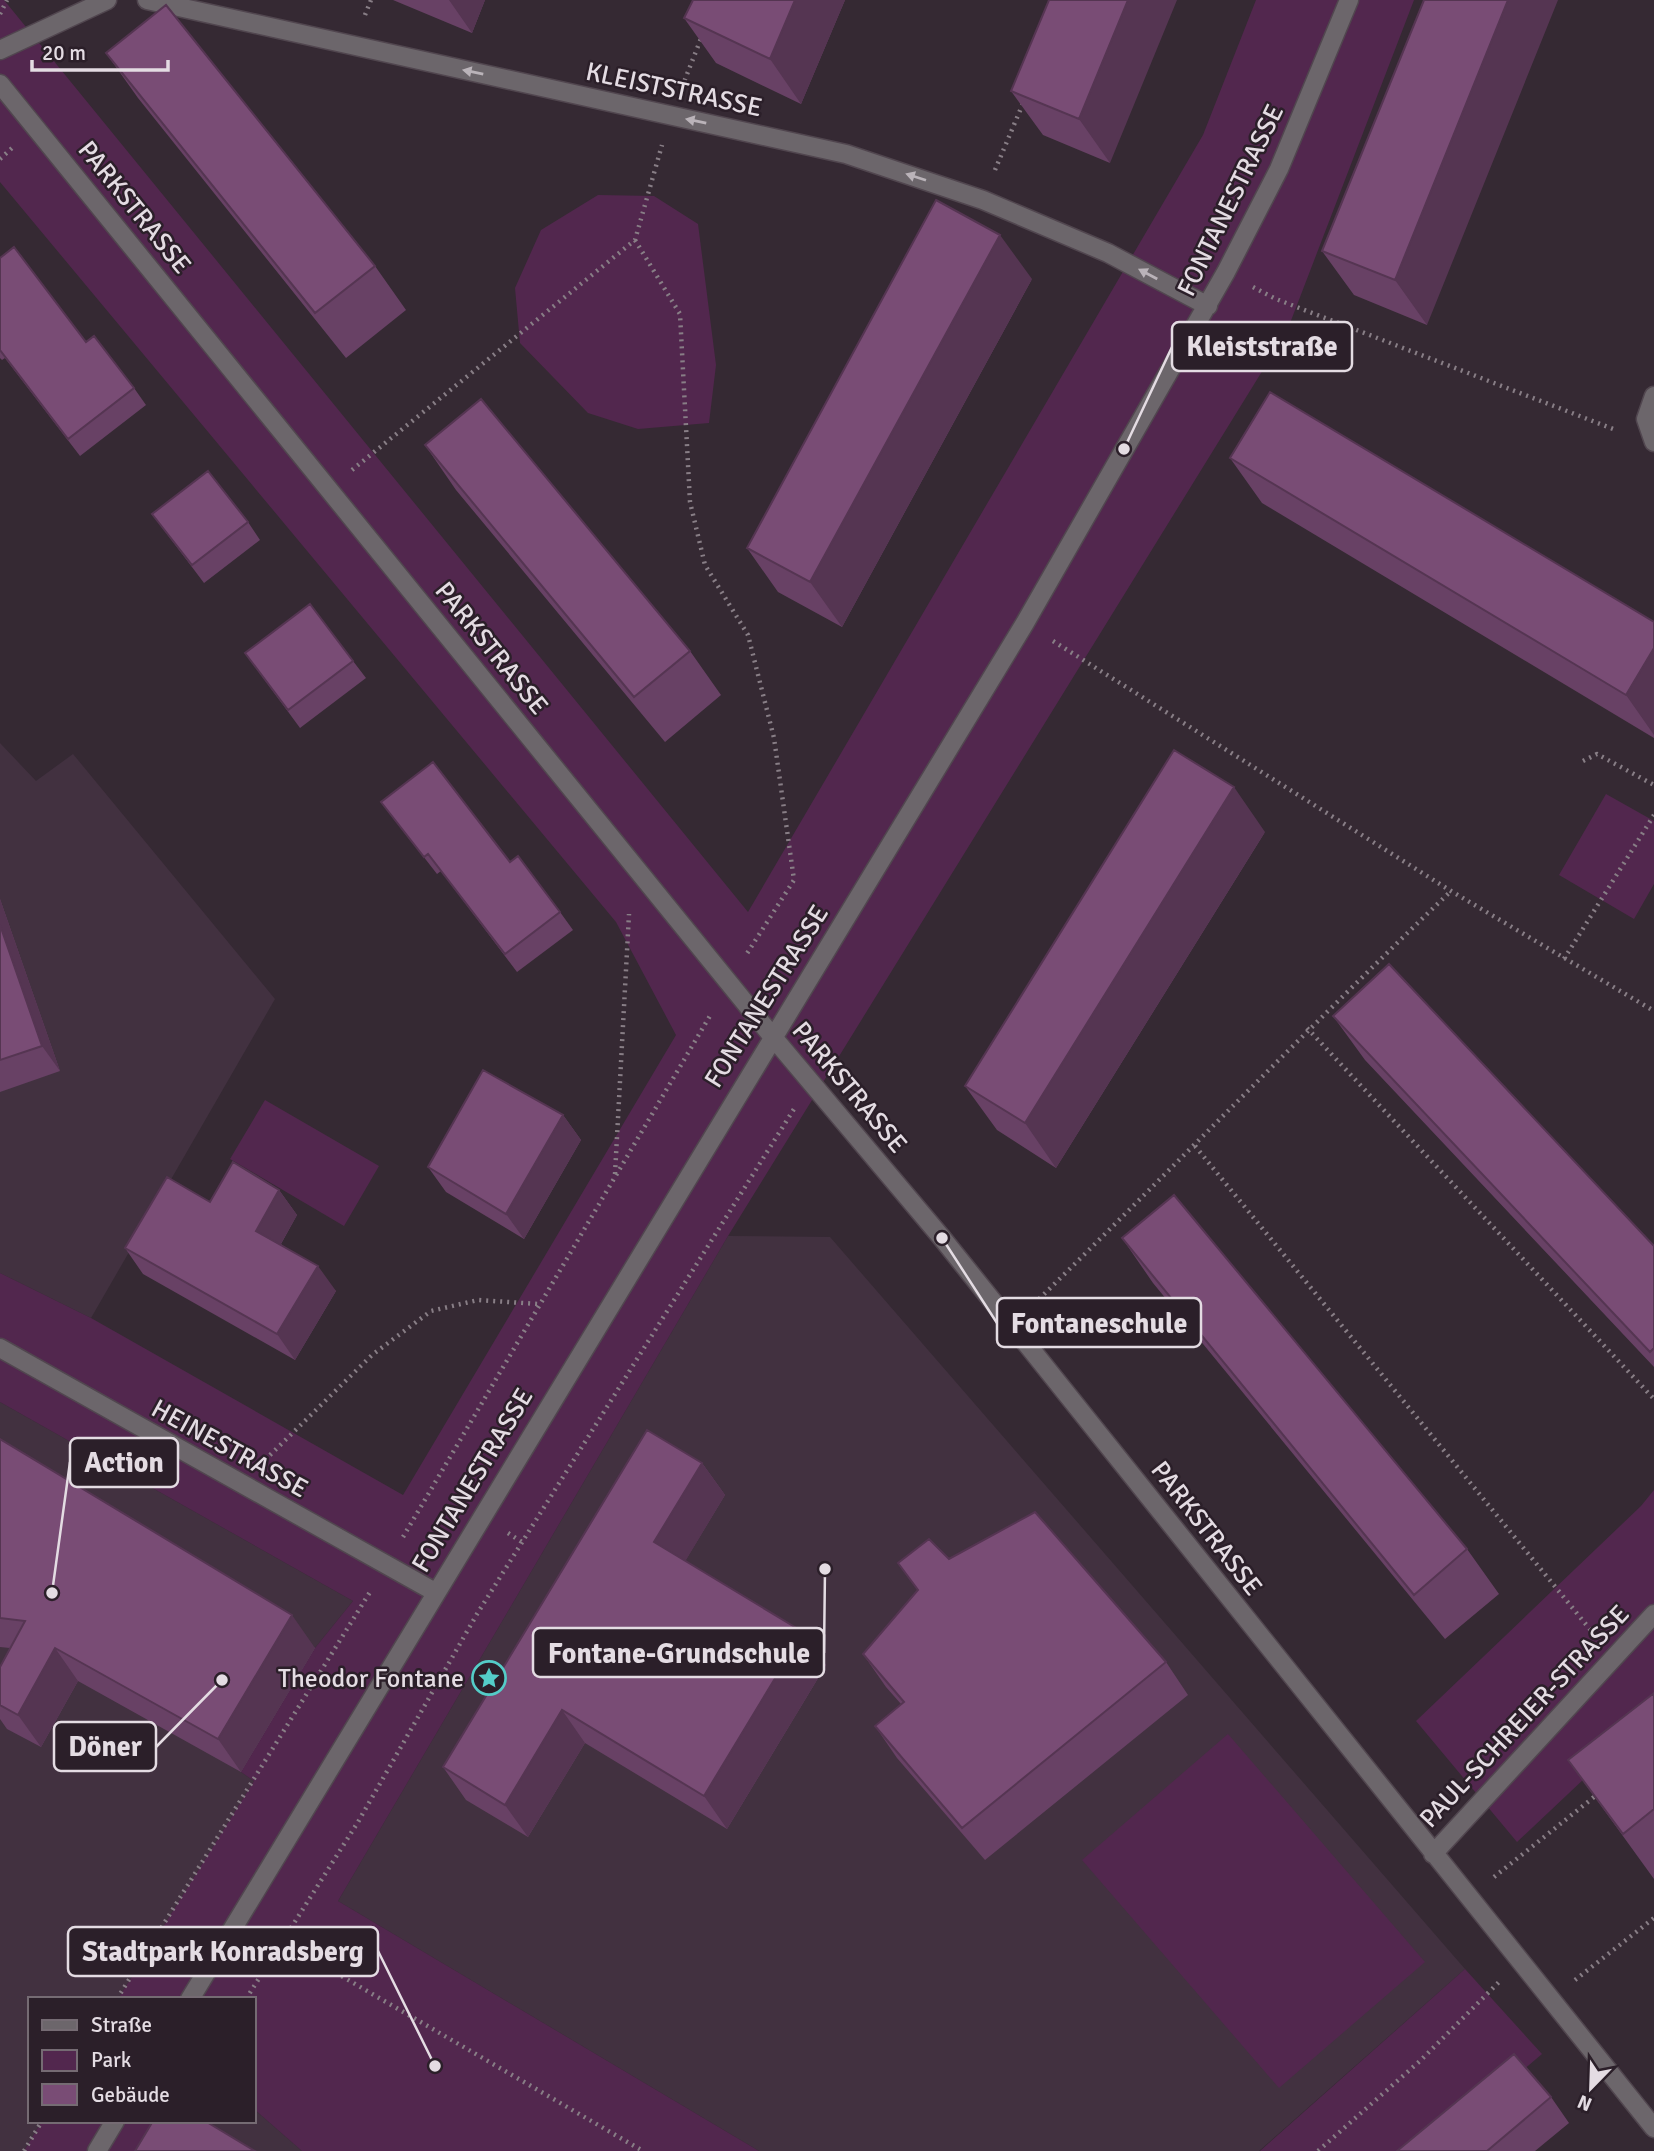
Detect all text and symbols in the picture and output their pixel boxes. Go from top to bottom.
scale bar [32,28,168,72]
text: 20 m [42,40,86,66]
street label: KLEISTSTRASSE [583,56,765,124]
one-way arrow [462,66,484,77]
street label: FONTANESTRASSE [1171,99,1291,302]
one-way arrow [685,115,707,126]
street label: PARKSTRASSE [71,135,198,281]
one-way arrow [905,171,926,182]
one-way arrow [1137,269,1157,281]
callout: Kleiststraße [1172,322,1352,371]
text: Kleiststraße [1186,330,1338,364]
street label: PARKSTRASSE [428,576,555,722]
street label: FONTANESTRASSE [698,899,836,1094]
street label: PARKSTRASSE [785,1015,914,1160]
callout: Fontaneschule [997,1298,1201,1347]
text: Fontaneschule [1011,1307,1187,1341]
street label: FONTANESTRASSE [405,1383,540,1578]
street label: HEINESTRASSE [146,1393,313,1505]
callout: Action [70,1438,178,1487]
text: Action [84,1446,164,1480]
street label: PARKSTRASSE [1144,1455,1269,1602]
street label: PAUL-SCHREIER-STRASSE [1413,1599,1636,1835]
callout: Fontane-Grundschule [533,1628,824,1677]
text: Fontane-Grundschule [548,1637,810,1671]
place icon: Theodor Fontane [470,1659,508,1697]
place label: Theodor Fontane [278,1663,464,1695]
callout: Döner [54,1722,156,1771]
text: Döner [68,1730,143,1764]
callout: Stadtpark Konradsberg [68,1927,378,1976]
text: Stadtpark Konradsberg [82,1935,364,1969]
legend [28,1997,256,2123]
text: Straße [91,2012,152,2038]
text: Park [91,2047,132,2073]
north arrow [1556,2053,1626,2123]
text: Gebäude [91,2082,170,2108]
text: N [1574,2089,1596,2116]

